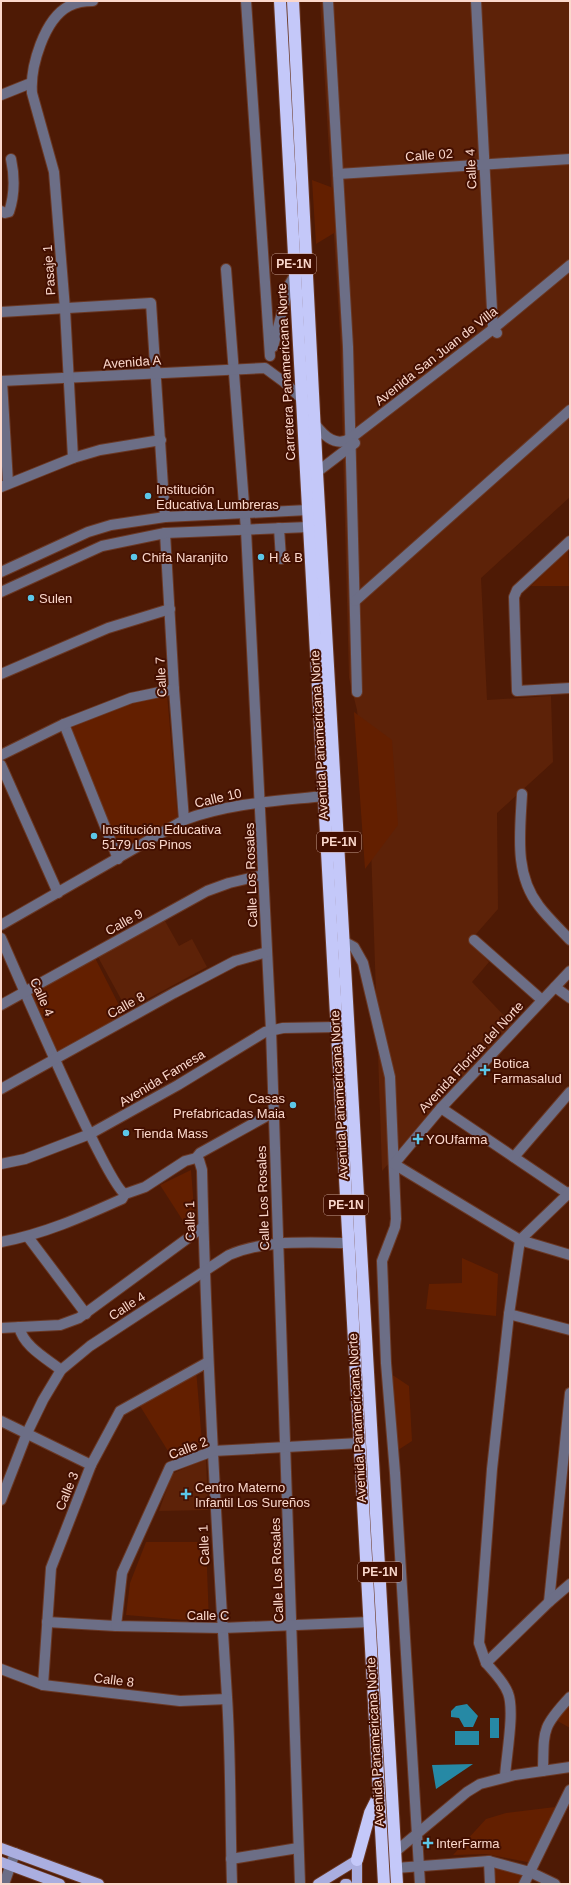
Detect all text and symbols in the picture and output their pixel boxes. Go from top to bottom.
street label: Calle 02 [405,146,453,164]
street label: Calle 4 [462,148,480,190]
street label: Pasaje 1 [40,244,58,296]
road number: PE-1N [272,254,316,274]
street label: Carretera Panamericana Norte [274,283,298,461]
street label: Avenida San Juan de Villa [372,303,501,408]
street label: Avenida A [102,352,162,372]
place label: Institución Educativa Lumbreras [156,482,279,512]
marker: Institución Educativa Lumbreras [143,491,153,501]
place label: Chifa Naranjito [142,550,228,565]
place label: H & B [269,550,303,565]
marker: Chifa Naranjito [129,552,139,562]
marker: H & B [256,552,266,562]
place label: Sulen [39,591,72,606]
marker: Sulen [26,593,36,603]
street label: Avenida Panamericana Norte [307,650,331,820]
street label: Calle 7 [152,656,170,698]
street label: Calle 10 [193,785,243,811]
place label: Institución Educativa 5179 Los Pinos [102,822,222,852]
street label: Calle Los Rosales [242,822,260,928]
marker: Institución Educativa 5179 Los Pinos [89,831,99,841]
road number: PE-1N [317,832,361,852]
street label: Calle 9 [103,906,145,938]
street label: Calle 4 [27,975,57,1019]
street label: Calle 8 [105,989,147,1021]
street label: Avenida Florida del Norte [416,998,526,1116]
street label: Avenida Panamericana Norte [327,1010,351,1180]
street label: Avenida Famesa [116,1046,208,1109]
place label: Botica Farmasalud [493,1056,562,1086]
marker: Botica Farmasalud [480,1065,490,1075]
place label: Casas Prefabricadas Maia [173,1091,286,1121]
marker: Casas Prefabricadas Maia [288,1100,298,1110]
place label: Tienda Mass [134,1126,208,1141]
marker: Tienda Mass [121,1128,131,1138]
place label: YOUfarma [426,1132,488,1147]
marker: YOUfarma [413,1134,423,1144]
street label: Calle Los Rosales [254,1145,272,1251]
road number: PE-1N [324,1195,368,1215]
street label: Calle 1 [182,1201,198,1241]
street label: Calle 4 [106,1289,148,1323]
street label: Avenida Panamericana Norte [345,1333,369,1503]
street label: Calle 2 [166,1434,210,1462]
street label: Calle 3 [52,1469,82,1513]
place label: Centro Materno Infantil Los Sureños [195,1480,310,1510]
marker: Centro Materno Infantil Los Sureños [180,1488,192,1500]
street label: Calle Los Rosales [268,1517,286,1623]
street label: Calle 1 [195,1524,213,1566]
road number: PE-1N [358,1562,402,1582]
street label: Calle C [187,1608,229,1623]
street label: Avenida Panamericana Norte [363,1657,387,1827]
street label: Calle 8 [93,1670,135,1690]
place label: InterFarma [436,1836,500,1851]
marker: InterFarma [423,1838,433,1848]

